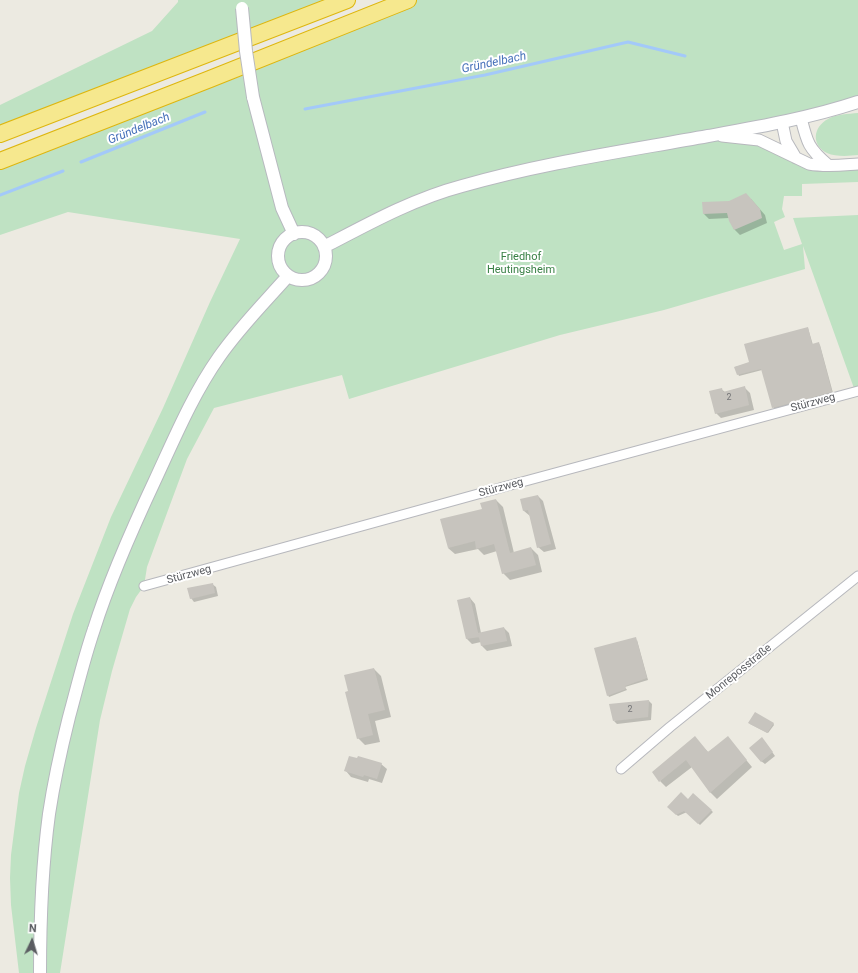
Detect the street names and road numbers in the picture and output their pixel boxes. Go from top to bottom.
street label: Stürzweg [789,391,837,415]
street label: Stürzweg [477,476,525,500]
street label: Stürzweg [165,563,213,587]
street label: Monreposstraße [703,641,775,703]

